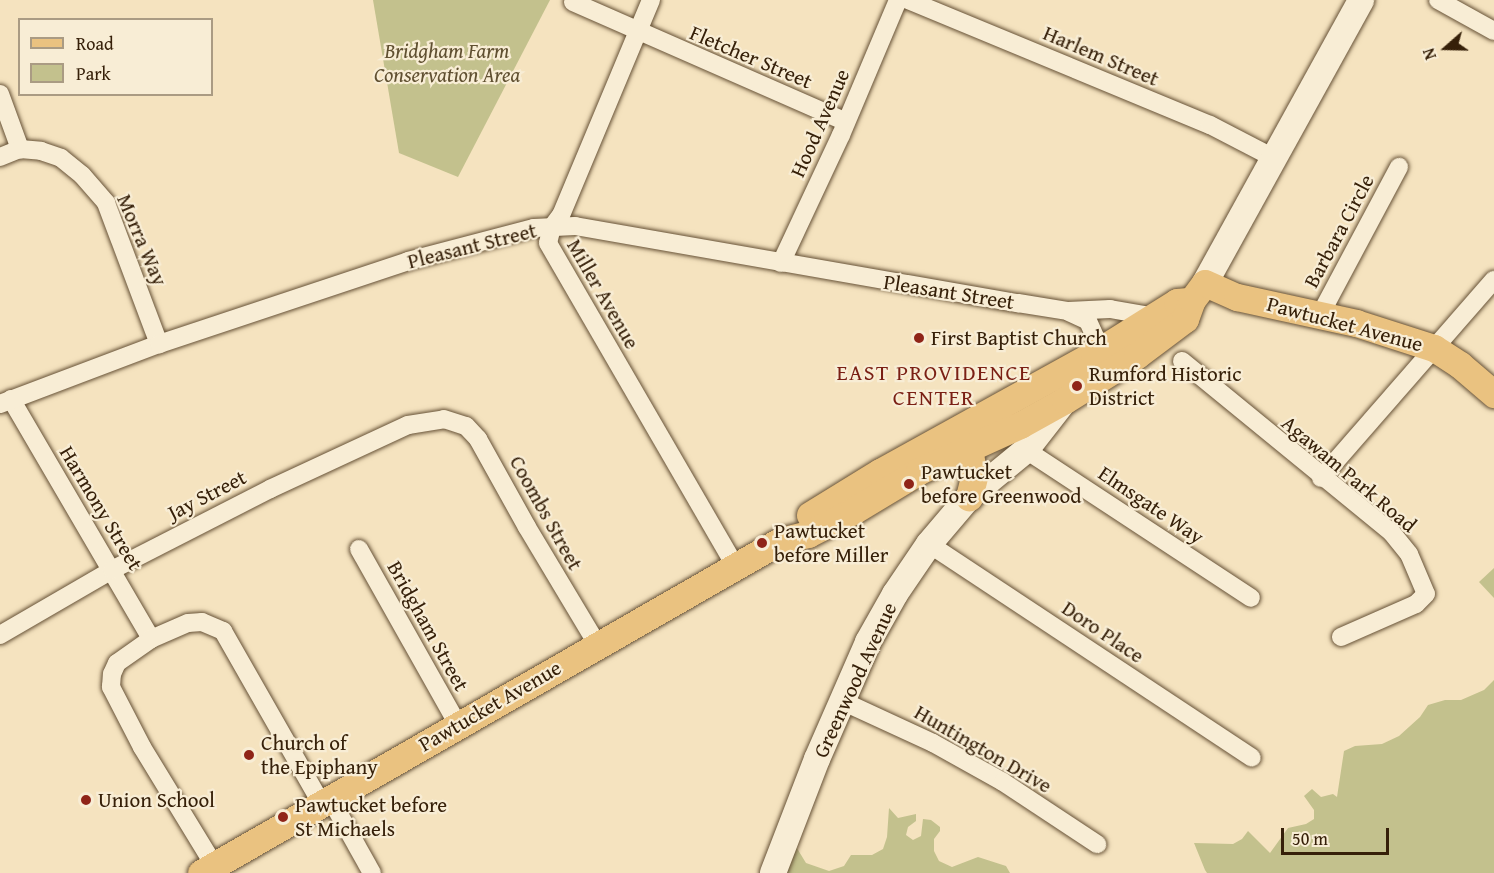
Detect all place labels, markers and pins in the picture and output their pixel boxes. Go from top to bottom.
place label: First Baptist Church [931,325,1107,351]
marker: First Baptist Church [912,331,926,345]
place label: Rumford Historic District [1089,361,1241,411]
marker: Rumford Historic District [1070,379,1084,393]
place label: Pawtucket before Greenwood [921,459,1081,509]
marker: Pawtucket before Greenwood [902,477,916,491]
place label: Pawtucket before Miller [774,518,888,568]
marker: Pawtucket before Miller [755,536,769,550]
place label: Church of the Epiphany [261,730,378,780]
marker: Church of the Epiphany [242,748,256,762]
place label: Union School [98,787,215,813]
place label: Pawtucket before St Michaels [295,792,447,842]
marker: Union School [79,793,93,807]
marker: Pawtucket before St Michaels [276,810,290,824]

